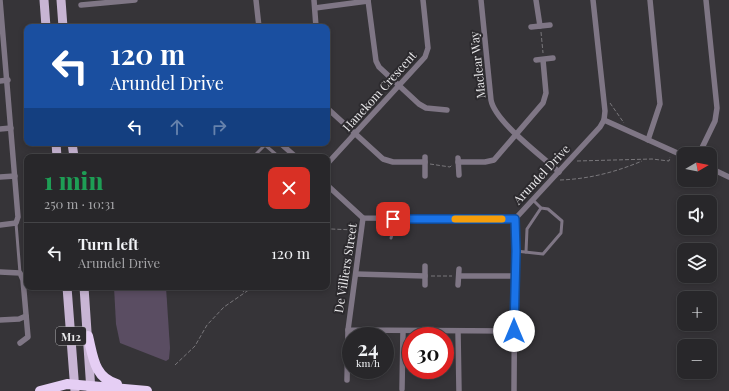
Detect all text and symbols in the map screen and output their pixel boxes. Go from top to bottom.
street label: Maclear Way [466,31,488,99]
text: 120 m [110,35,185,72]
icon: left [44,40,96,92]
street label: Hanekom Crescent [339,47,420,135]
text: Arundel Drive [110,71,224,95]
icon: left [124,116,146,138]
icon: ahead [166,116,188,138]
icon: right [208,116,230,138]
street label: Arundel Drive [509,141,573,208]
north arrow [677,147,717,187]
map controls [677,147,717,379]
text: 1 min [44,164,103,196]
button: close [268,167,310,209]
text: 250 m · 10:31 [44,195,115,212]
button: sound [677,195,717,235]
pin [376,202,410,236]
icon: arrive [382,208,404,230]
street label: De Villiers Street [330,221,360,314]
text: Turn left [78,234,139,254]
icon: left [44,242,66,264]
text: 120 m [271,243,310,263]
button: layers [677,243,717,283]
text: Arundel Drive [78,254,160,271]
button: + [677,291,717,331]
position arrow [493,310,535,352]
road number: M12 [56,327,86,345]
speed limit sign: 30 [402,327,454,379]
text: 24 [357,334,379,361]
button: − [677,339,717,379]
text: km/h [356,356,380,370]

